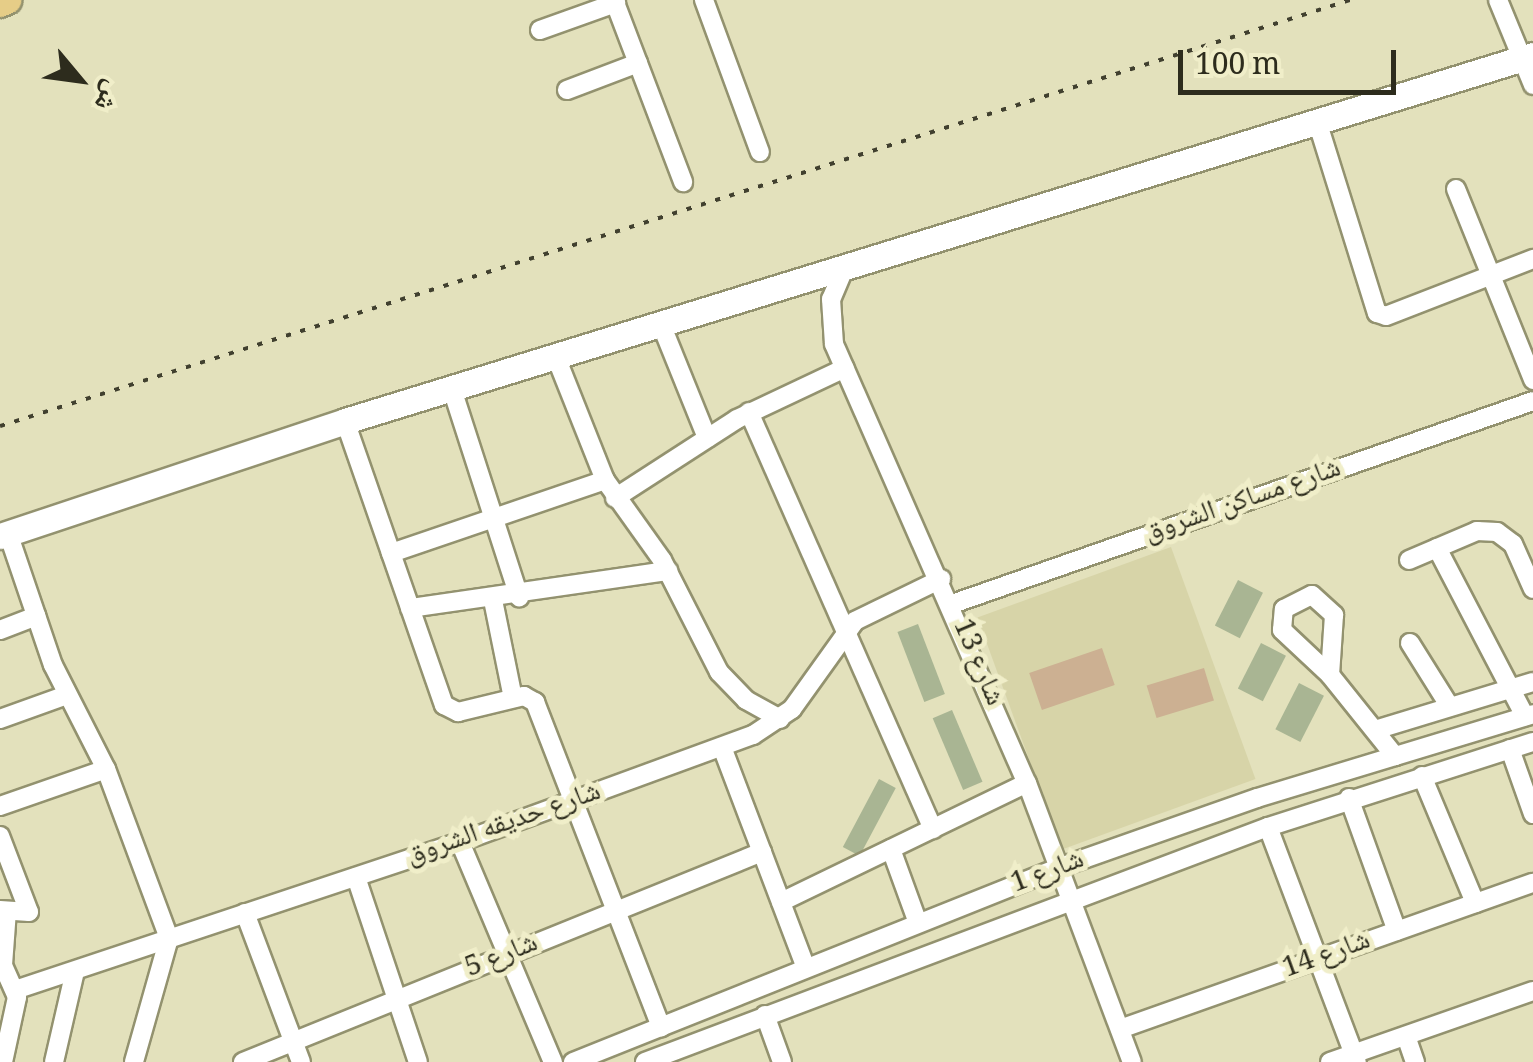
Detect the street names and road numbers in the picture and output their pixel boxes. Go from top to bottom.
street label: شارع مساكن الشروق [1140,453,1346,551]
street label: شارع 13 [944,615,1010,711]
street label: شارع حديقه الشروق [402,776,606,874]
street label: شارع 1 [1007,844,1089,902]
street label: شارع 14 [1279,925,1375,987]
street label: شارع 5 [461,927,543,987]

